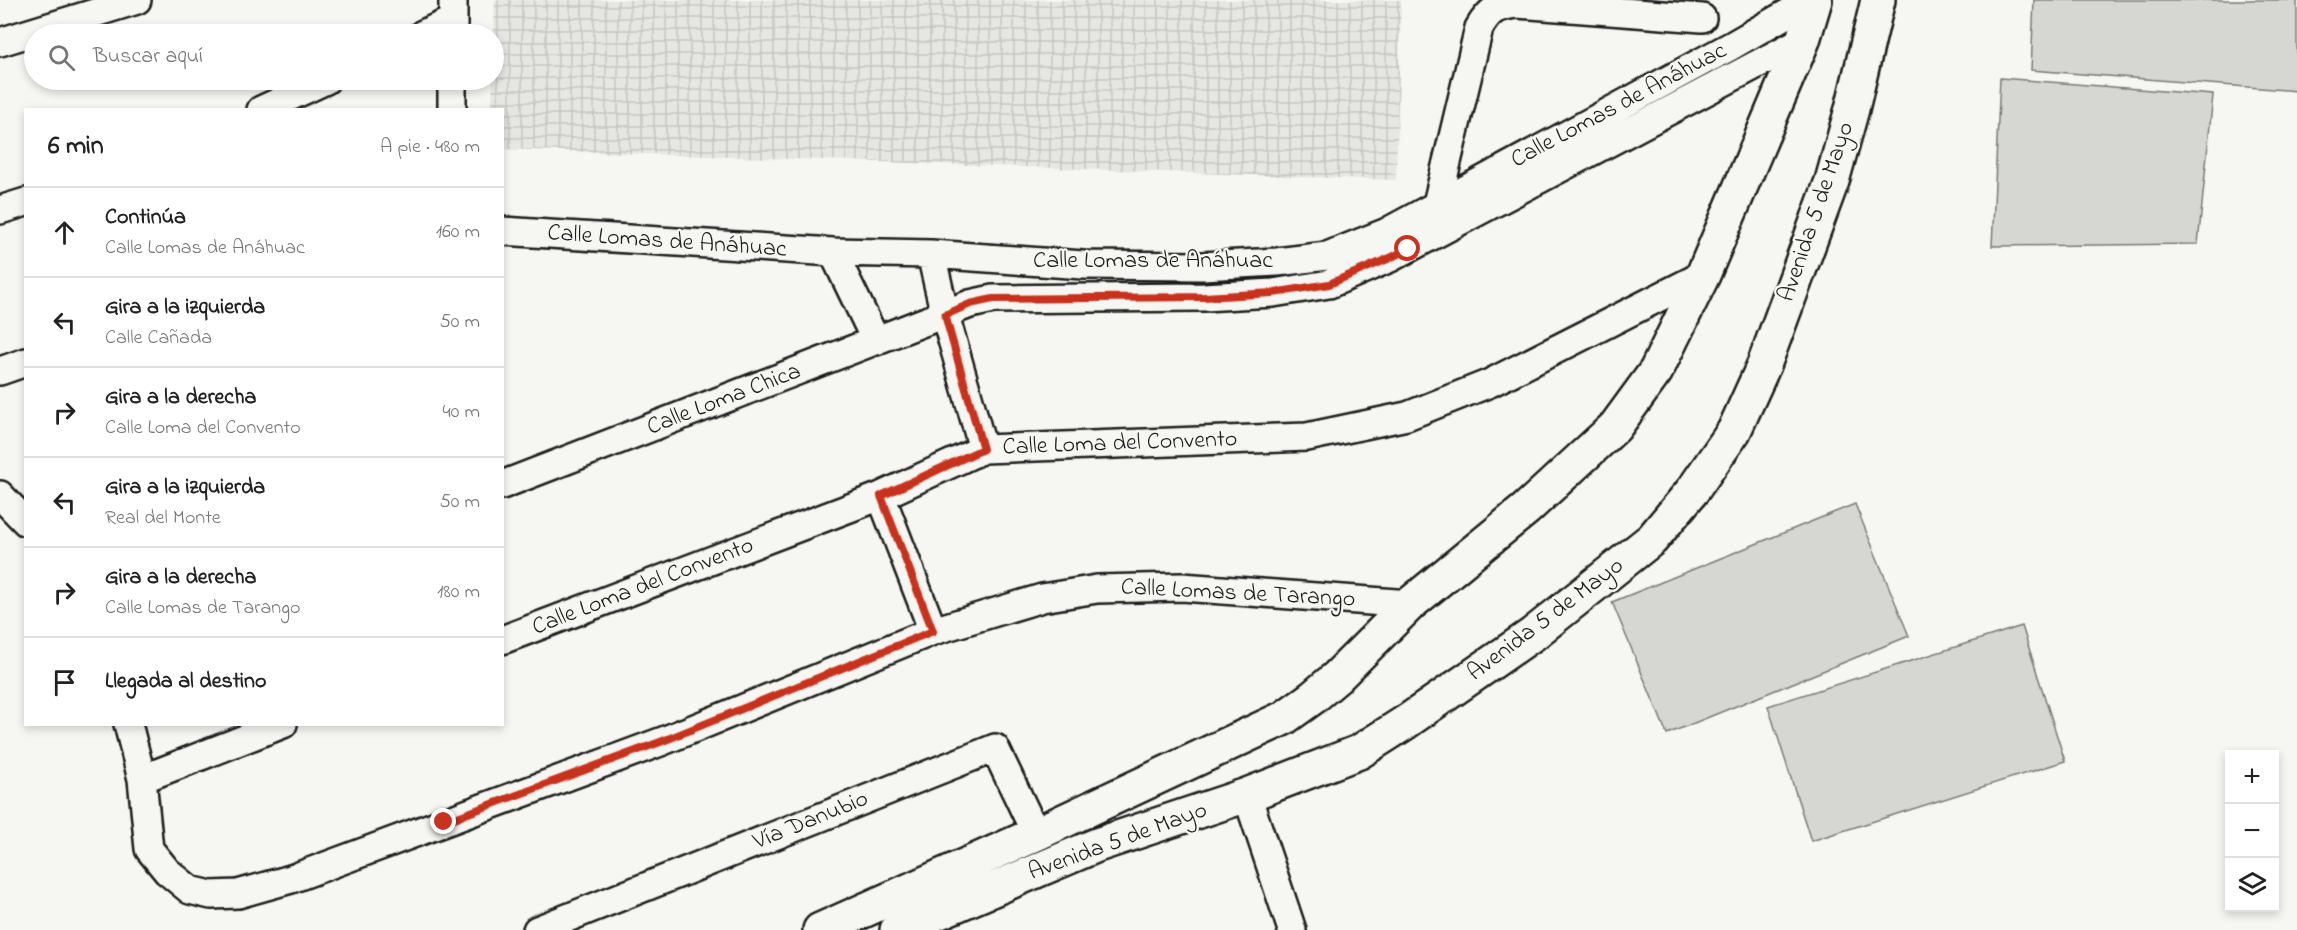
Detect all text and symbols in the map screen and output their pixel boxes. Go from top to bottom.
search box [24,24,504,90]
street label: Calle Lomas de Anáhuac [1505,34,1733,178]
icon: search [45,41,78,74]
text: Buscar aquí [93,41,203,73]
street label: Avenida 5 de Mayo [1770,117,1865,307]
text: 6 min [48,128,104,166]
text: A pie · 480 m [380,133,480,162]
text: Continúa [105,202,186,234]
icon: ahead [48,216,81,249]
street label: Calle Lomas de Anáhuac [546,216,788,268]
text: 160 m [436,218,480,247]
text: Calle Lomas de Anáhuac [105,234,305,263]
route start [1394,235,1420,261]
street label: Calle Lomas de Anáhuac [1033,244,1273,279]
text: Gira a la izquierda [105,292,265,324]
icon: left [48,306,81,339]
text: 50 m [439,308,480,337]
text: Calle Cañada [105,324,212,353]
street label: Calle Loma Chica [642,355,806,445]
text: Gira a la derecha [105,382,256,414]
icon: right [48,396,81,429]
text: 40 m [443,398,480,427]
text: Calle Loma del Convento [105,414,301,443]
street label: Calle Loma del Convento [1002,422,1238,466]
text: Gira a la izquierda [105,472,265,504]
icon: left [48,486,81,519]
text: 50 m [439,488,480,517]
text: Real del Monte [105,504,221,533]
street label: Calle Loma del Convento [527,529,759,645]
street label: Avenida 5 de Mayo [1460,549,1632,691]
text: Gira a la derecha [105,562,256,594]
street label: Calle Lomas de Tarango [1120,570,1356,618]
icon: right [48,576,81,609]
text: 180 m [437,578,480,607]
text: Calle Lomas de Tarango [105,594,300,623]
icon: arrive [48,666,81,699]
text: Llegada al destino [105,666,266,698]
map controls [2225,750,2279,912]
button: + [2225,750,2279,804]
street label: Vía Danubio [747,782,874,860]
street label: Avenida 5 de Mayo [1024,793,1213,892]
button: − [2225,804,2279,858]
route end [430,808,456,834]
button: layers [2225,858,2279,912]

